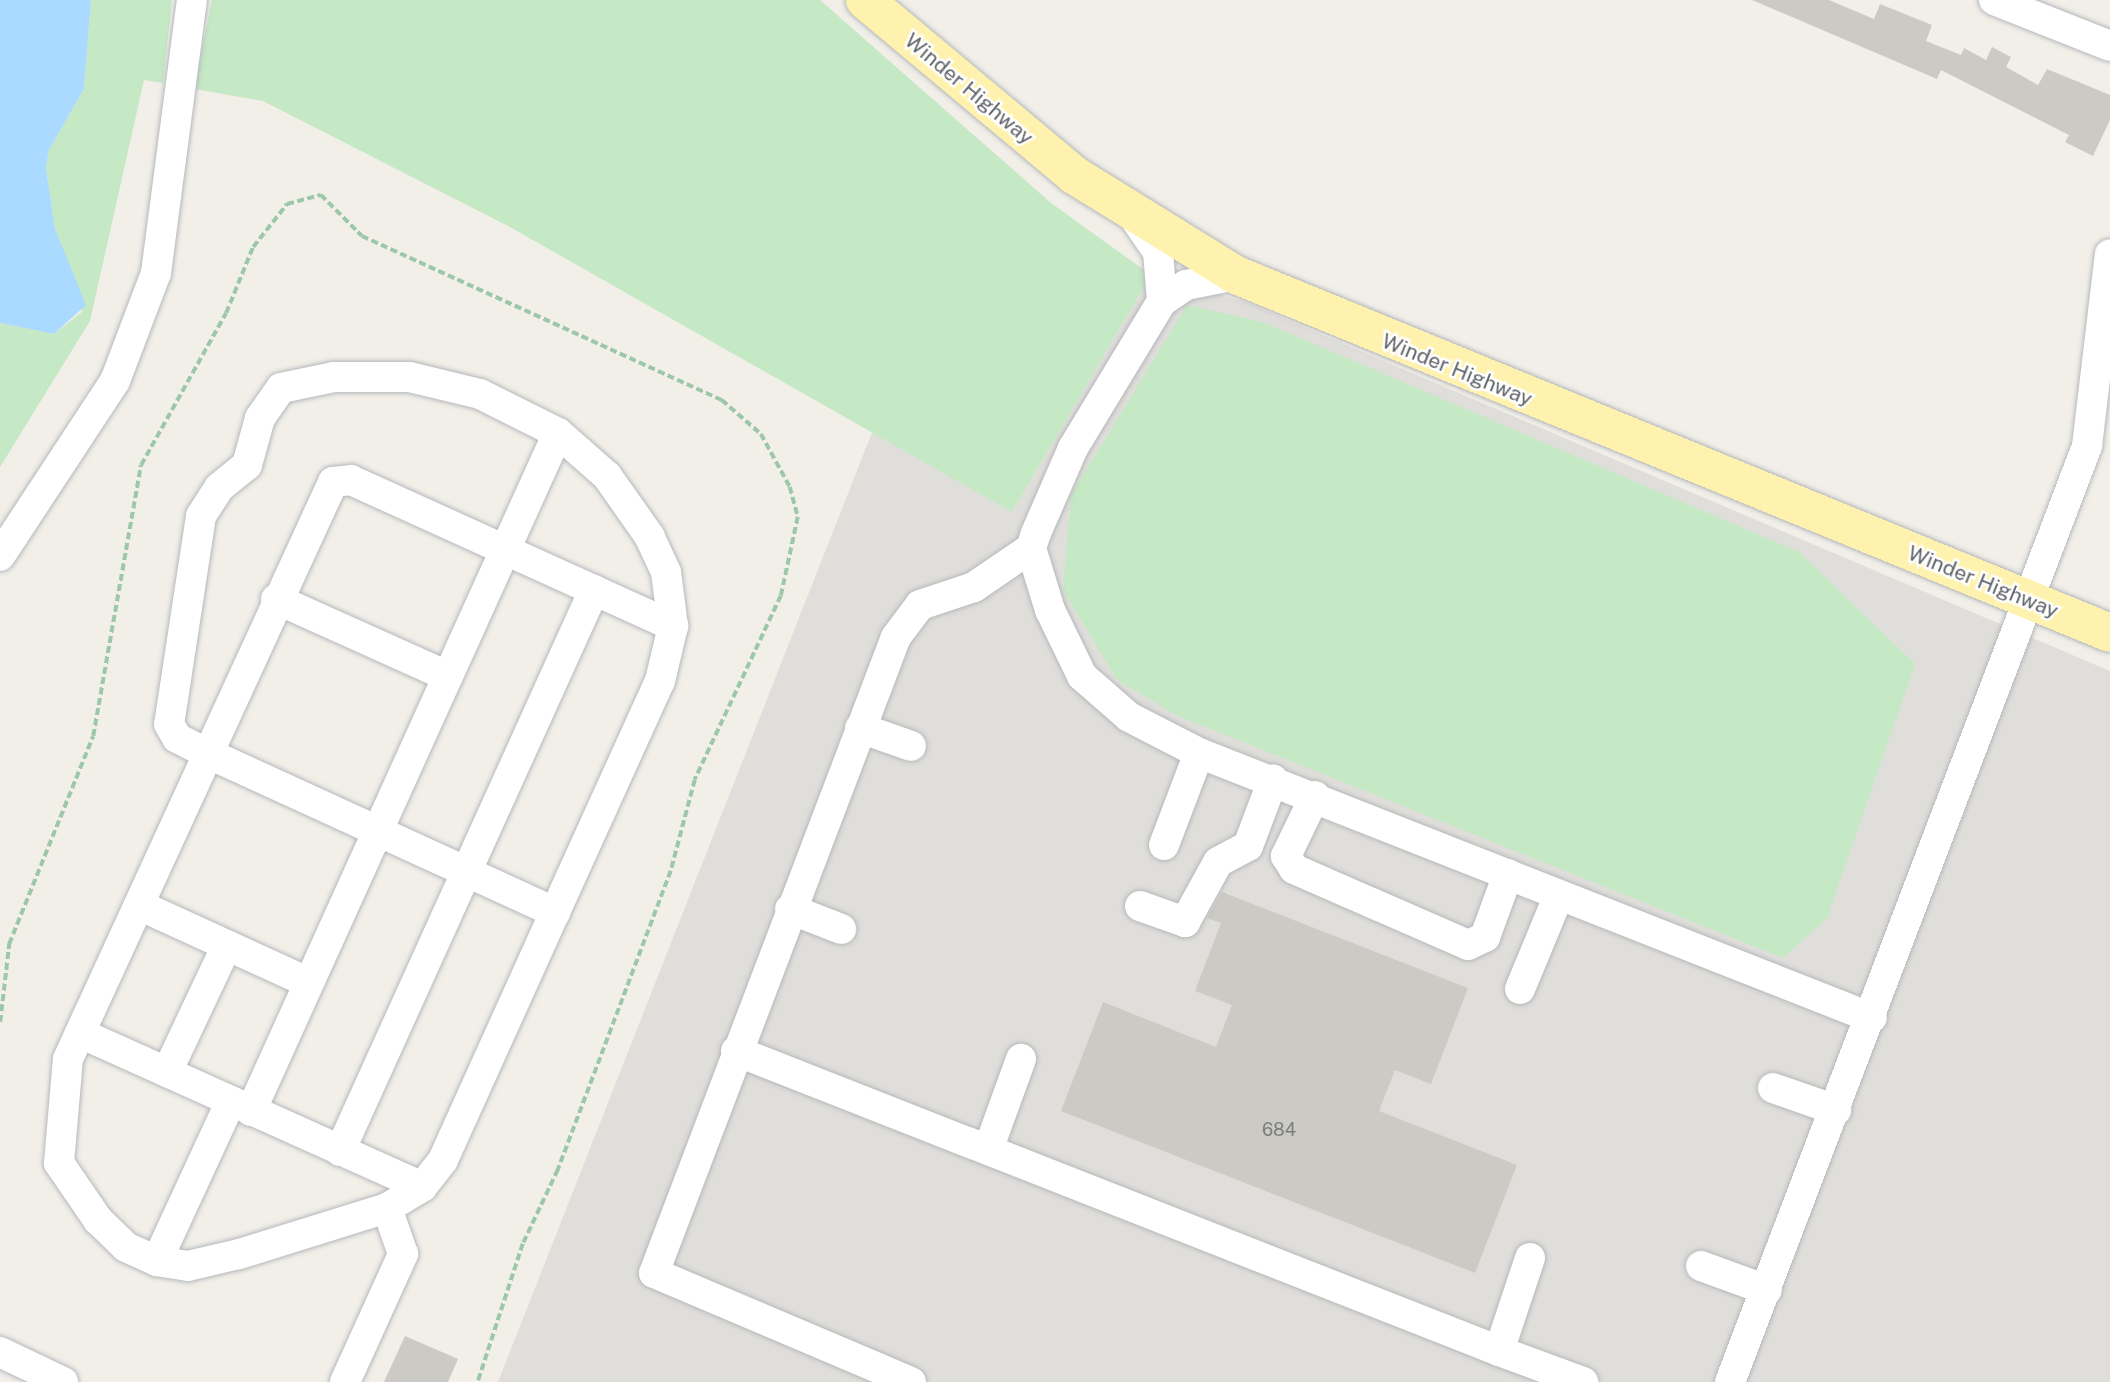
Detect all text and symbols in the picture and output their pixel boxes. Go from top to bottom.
street label: Winder Highway [900,28,1038,150]
street label: Winder Highway [1378,328,1536,412]
street label: Winder Highway [1904,540,2062,624]
house number: 684 [1262,1119,1296,1141]

